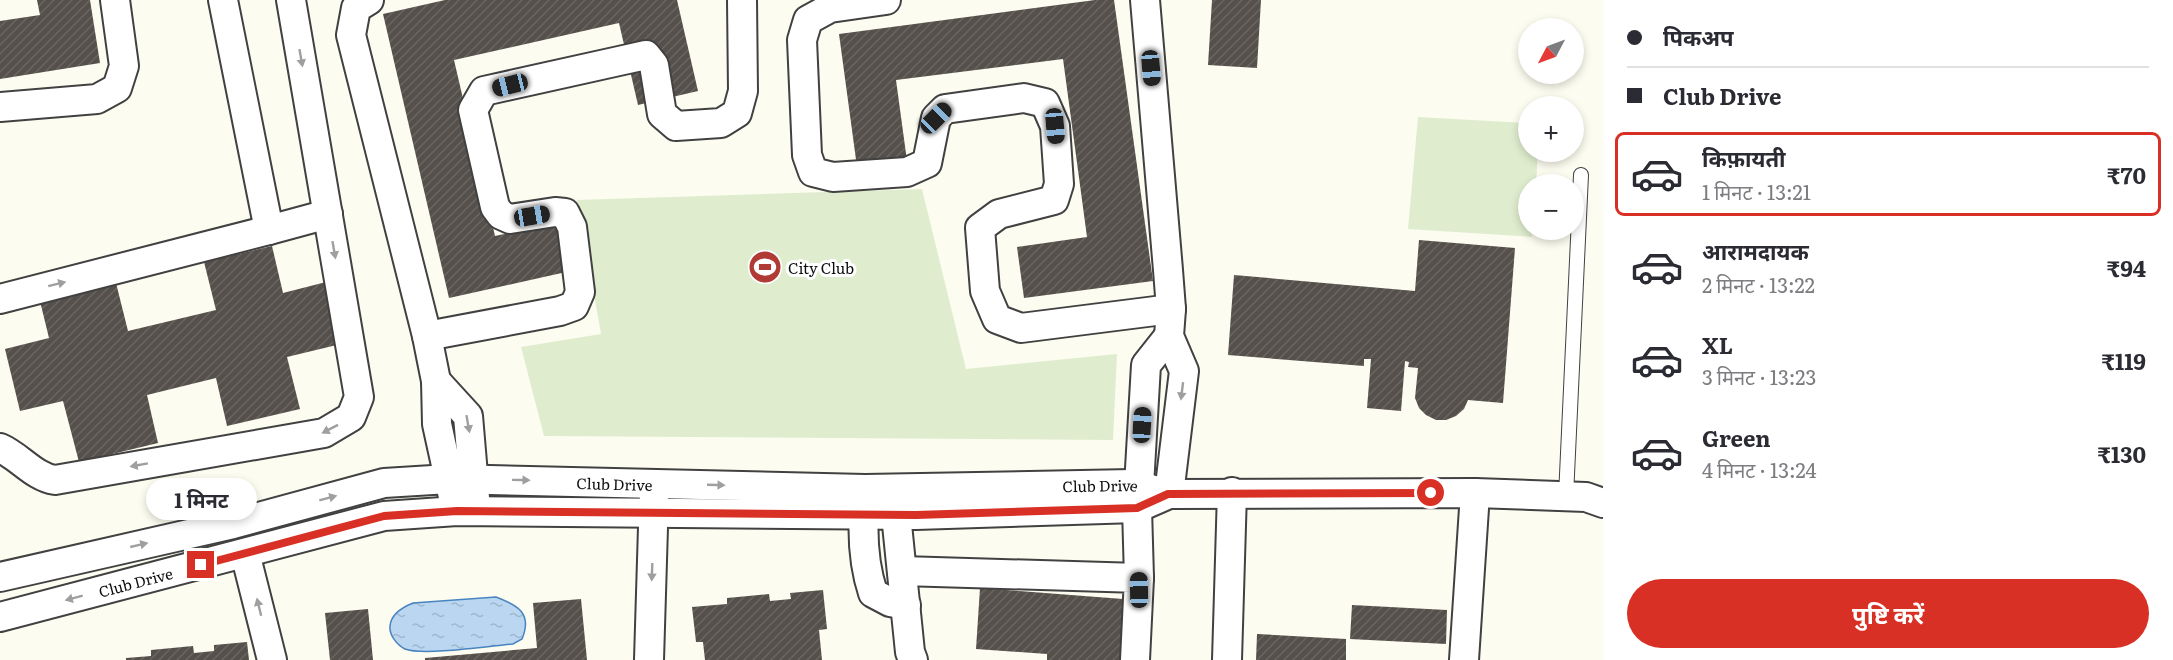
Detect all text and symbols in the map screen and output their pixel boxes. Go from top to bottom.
north arrow [1518,18,1584,84]
map controls [1518,18,1584,240]
text: पिकअप [1663,20,1734,53]
one-way arrow [296,48,305,67]
car [1140,49,1162,87]
car [490,72,530,98]
text: Club Drive [1663,79,1781,112]
button: + [1518,96,1584,162]
car [917,99,955,137]
car [1044,107,1066,145]
text: किफ़ायती [1702,141,1786,174]
icon: car [1630,147,1684,201]
text: ₹70 [2107,158,2146,191]
button: − [1518,174,1584,240]
text: 1 मिनट · 13:21 [1702,176,1811,206]
car [513,204,551,228]
text: आरामदायक [1702,234,1809,267]
one-way arrow [329,240,338,259]
icon: car [1630,240,1684,294]
sports icon: City Club [747,249,783,285]
text: ₹94 [2107,251,2146,284]
place label: City Club [788,256,854,279]
text: 2 मिनट · 13:22 [1702,269,1815,299]
one-way arrow [48,279,66,289]
text: XL [1702,328,1733,361]
icon: car [1630,333,1684,387]
text: ₹119 [2102,344,2146,377]
text: 3 मिनट · 13:23 [1702,361,1816,391]
one-way arrow [1177,382,1186,401]
car [1132,407,1152,443]
one-way arrow [463,415,472,434]
text: Green [1702,421,1771,454]
one-way arrow [322,424,339,434]
icon: car [1630,426,1684,480]
text: ₹130 [2098,437,2146,470]
text: 4 मिनट · 13:24 [1702,454,1817,484]
one-way arrow [130,461,149,470]
street label: Club Drive [576,471,653,495]
street label: Club Drive [1062,472,1141,497]
one-way arrow [511,475,530,484]
callout: 1 मिनट [146,478,256,520]
route start [1417,479,1444,506]
one-way arrow [706,480,725,489]
text: 1 मिनट [174,484,229,514]
one-way arrow [319,493,337,503]
one-way arrow [130,540,148,550]
route end [187,551,214,578]
street label: Club Drive [96,561,175,602]
one-way arrow [647,562,656,581]
car [1130,572,1148,608]
button: पुष्टि करें [1627,579,2149,648]
one-way arrow [65,593,83,603]
one-way arrow [253,597,263,616]

